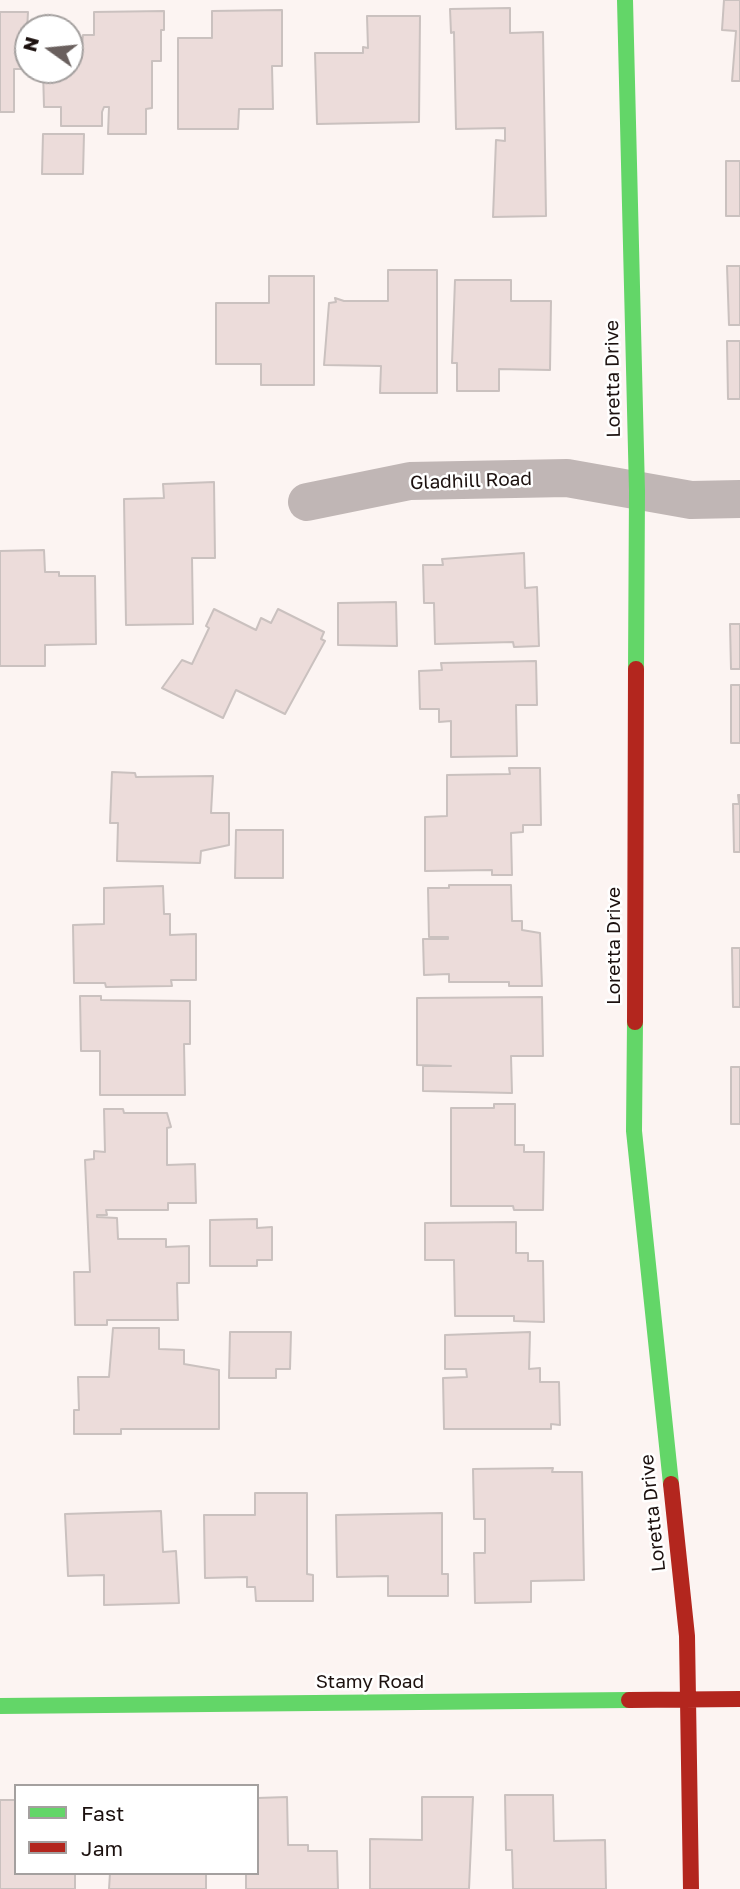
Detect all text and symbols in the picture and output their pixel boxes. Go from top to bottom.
north arrow [14,14,84,84]
text: N [17,34,43,54]
street label: Loretta Drive [601,320,625,438]
street label: Gladhill Road [410,467,532,495]
street label: Loretta Drive [603,887,625,1005]
street label: Loretta Drive [636,1453,670,1573]
street label: Stamy Road [316,1671,424,1693]
legend [14,1784,259,1875]
text: Fast [81,1800,124,1826]
text: Jam [81,1835,123,1861]

